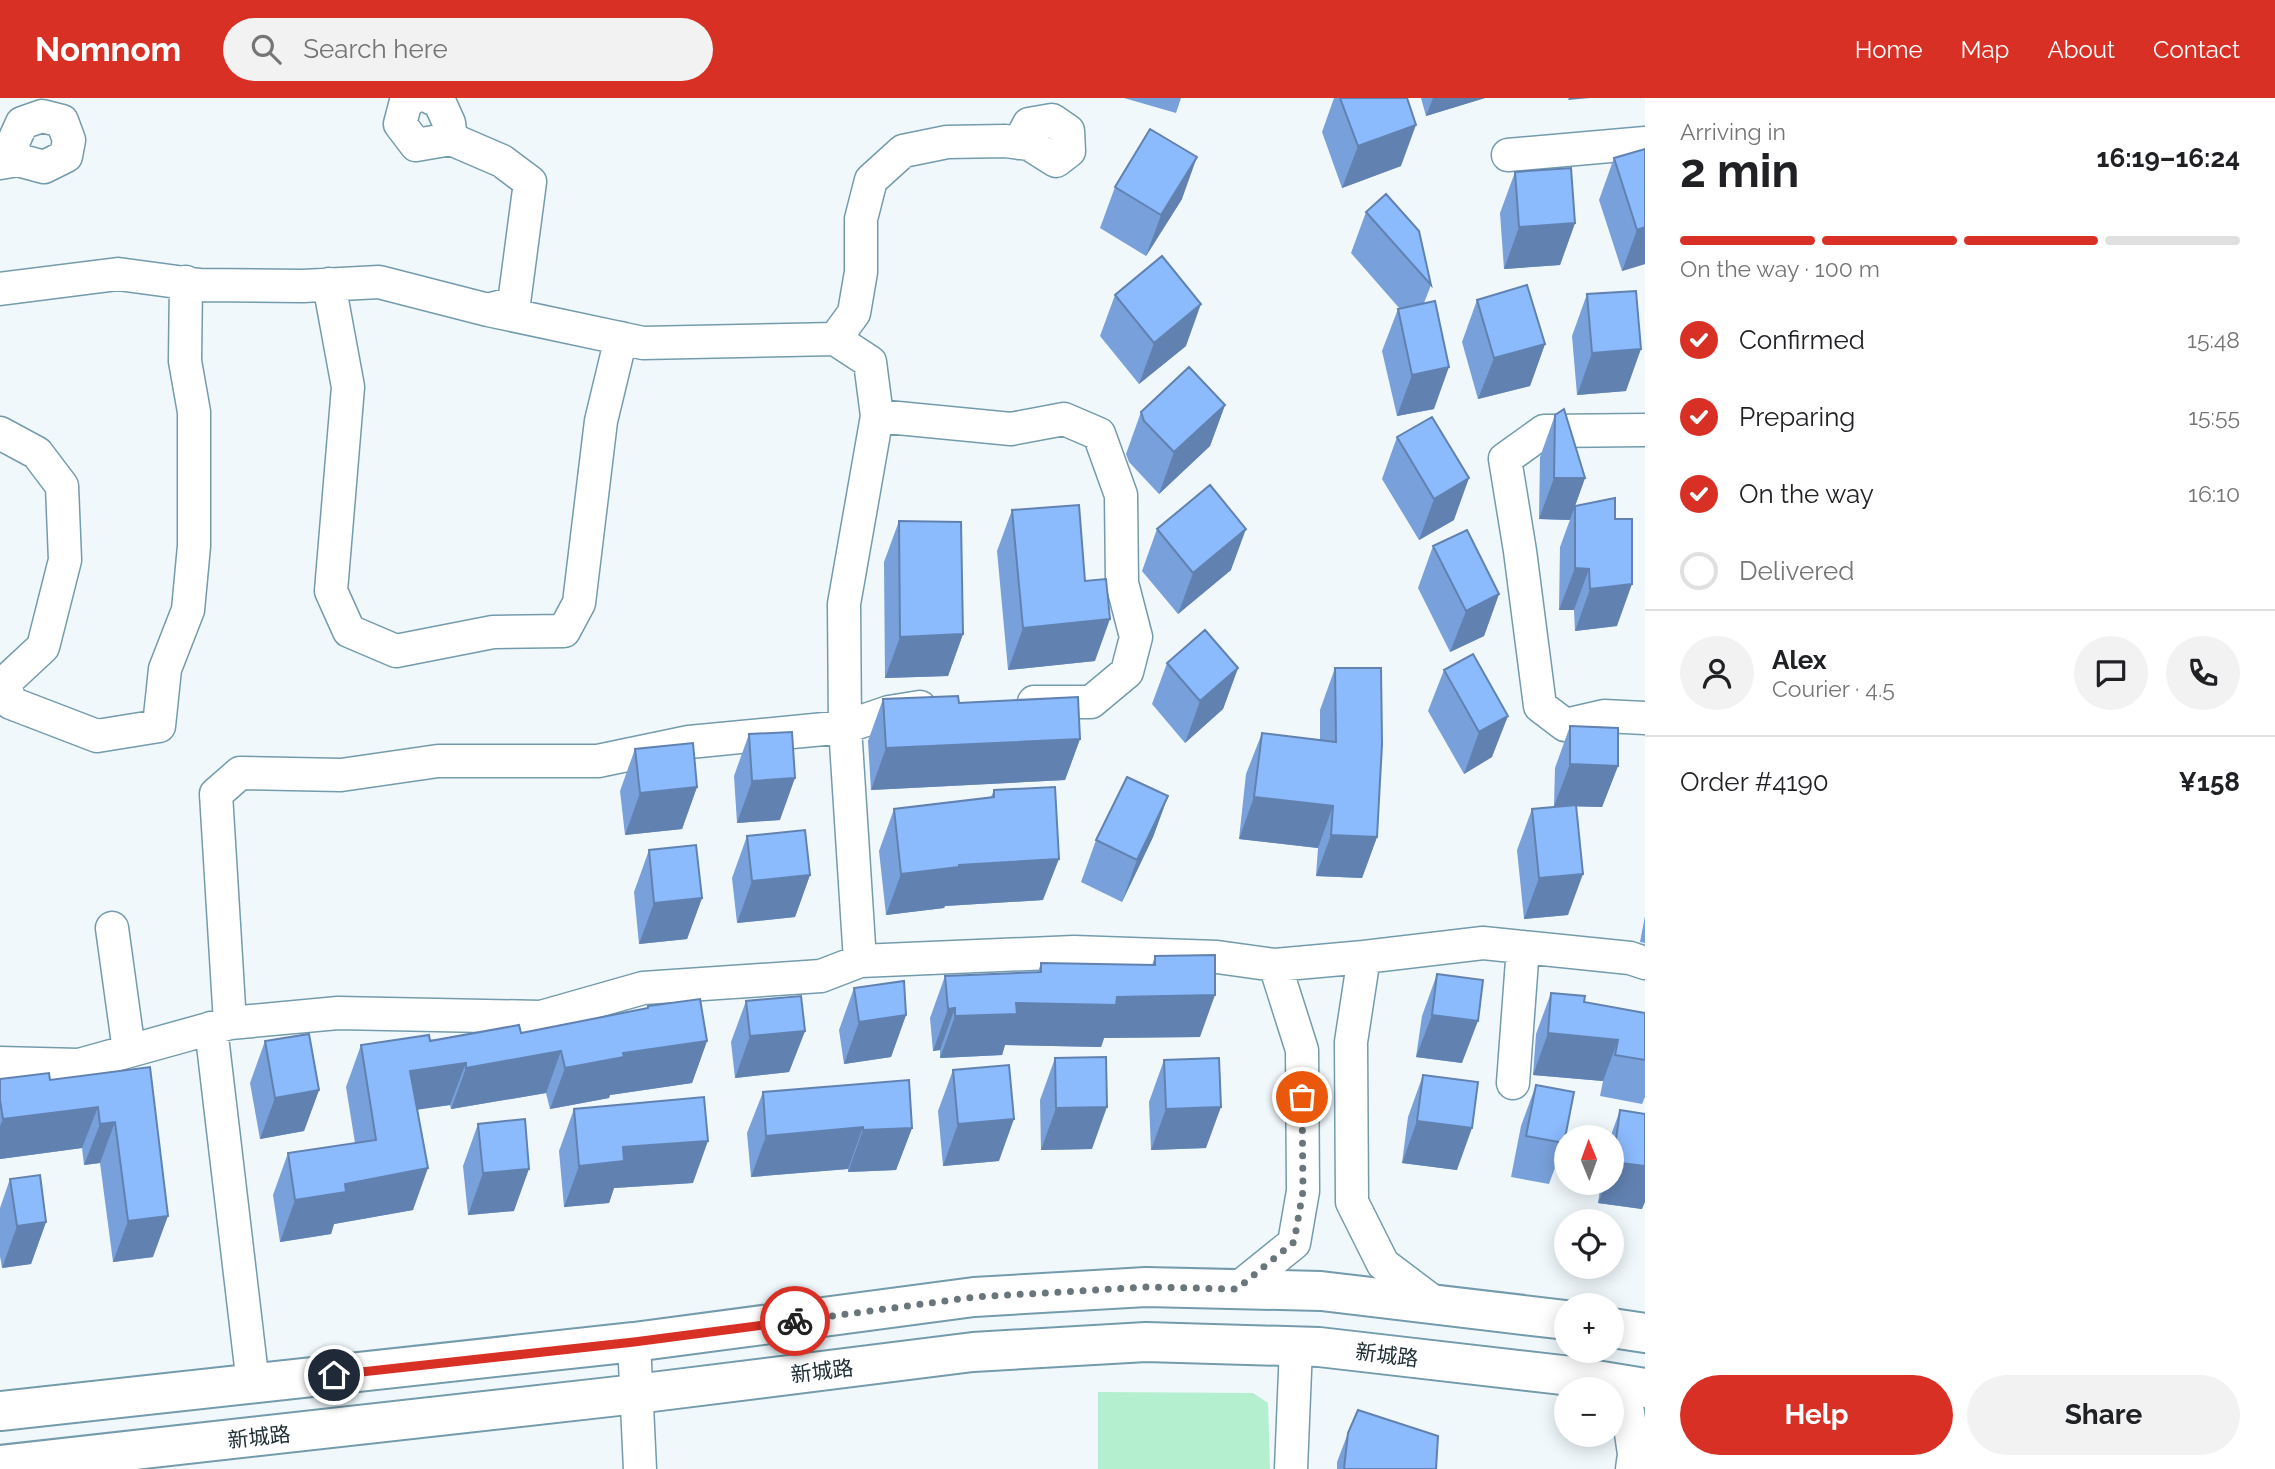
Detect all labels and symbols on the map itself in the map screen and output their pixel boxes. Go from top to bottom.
pin [1272,1067,1332,1127]
north arrow [1554,1125,1624,1195]
courier [760,1286,830,1356]
street label: 新城路 [1354,1339,1420,1371]
pin [304,1345,364,1405]
street label: 新城路 [789,1355,855,1387]
street label: 新城路 [226,1421,292,1453]

